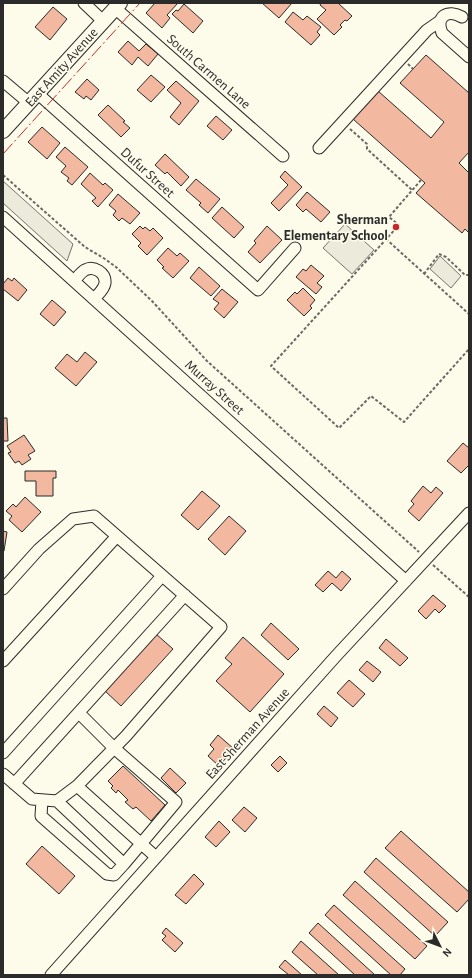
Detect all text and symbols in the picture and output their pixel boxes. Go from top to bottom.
street label: East Amity Avenue [23,25,101,110]
street label: South Carmen Lane [164,32,253,112]
street label: Dufur Street [118,145,177,201]
place label: Sherman Elementary School [283,213,388,243]
marker: Sherman Elementary School [391,222,401,232]
street label: Murray Street [182,358,247,418]
street label: East Sherman Avenue [203,685,292,782]
north arrow [420,926,460,966]
text: N [440,946,454,959]

